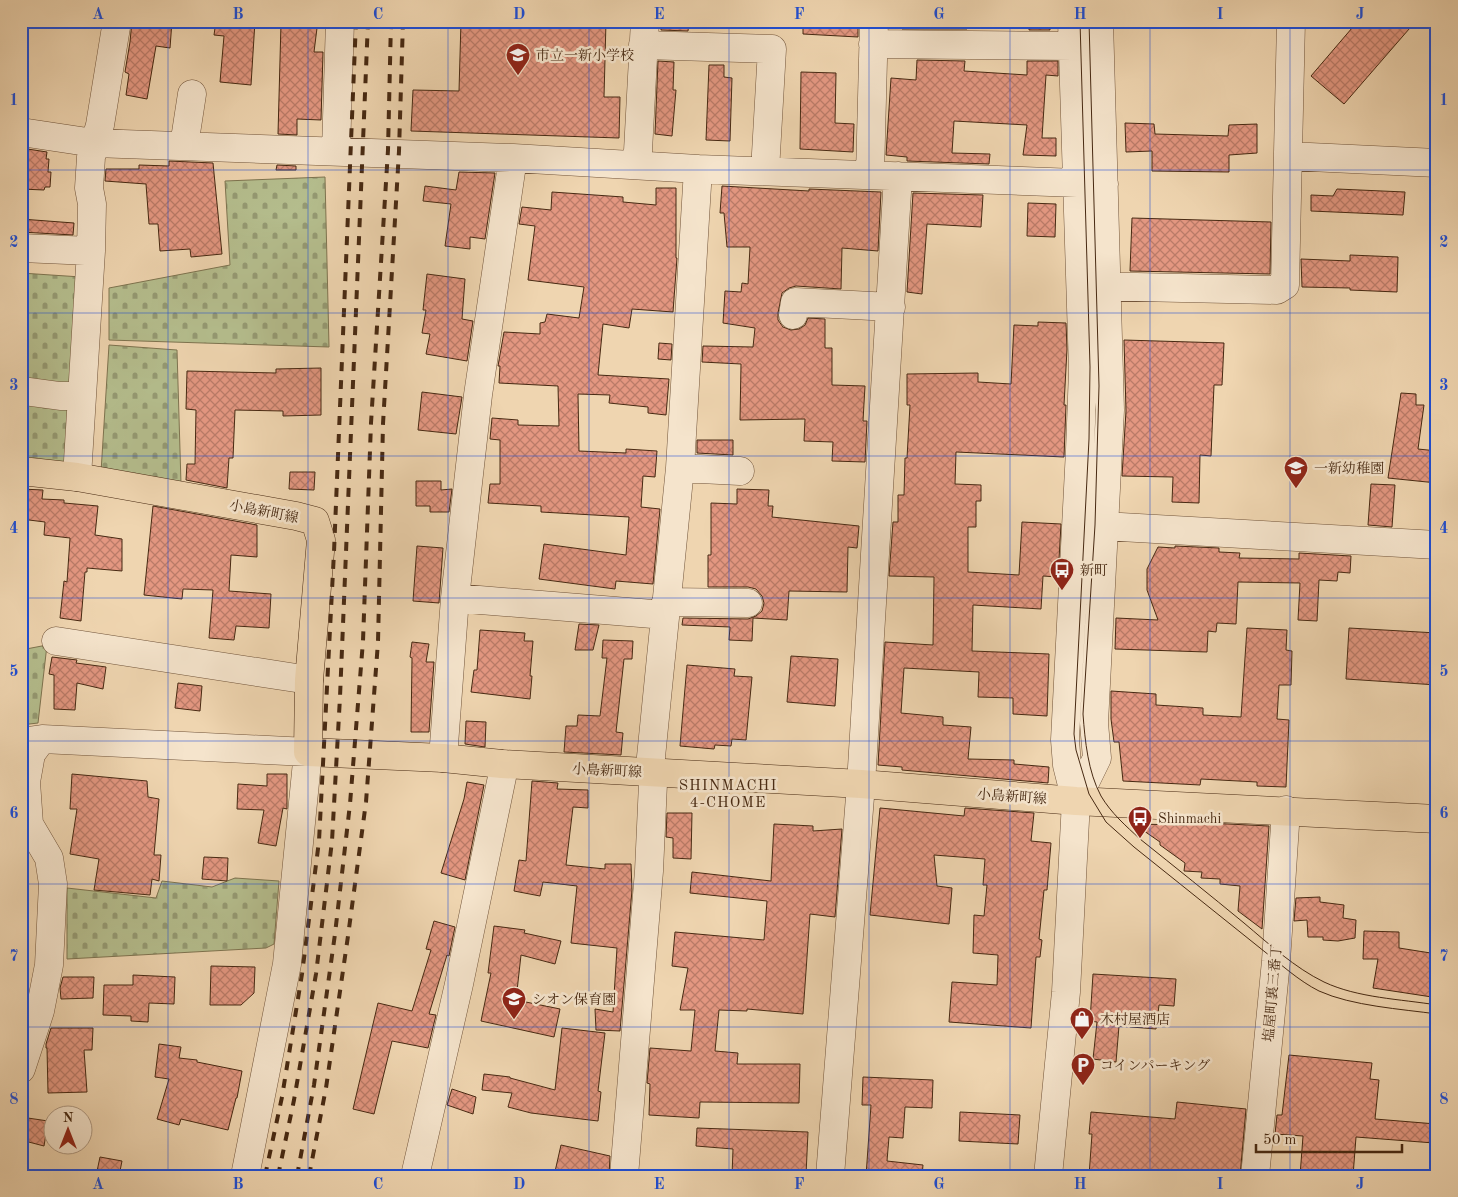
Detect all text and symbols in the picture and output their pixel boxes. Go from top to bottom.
text: A [92,7,104,23]
text: B [232,7,244,23]
text: C [373,7,383,23]
text: D [513,7,525,23]
text: E [653,7,665,23]
text: F [794,7,805,23]
text: G [933,7,945,23]
text: H [1073,7,1087,23]
text: I [1216,7,1224,23]
text: J [1356,7,1365,23]
school or university icon: 市立一新小学校 [505,42,531,76]
place label: 市立一新小学校 [536,48,634,63]
text: 1 [9,93,19,109]
text: 1 [1439,93,1449,109]
text: 2 [9,235,19,251]
text: 2 [1439,235,1449,251]
text: 3 [9,378,19,394]
text: 3 [1439,378,1449,394]
school or university icon: 一新幼稚園 [1283,455,1309,489]
place label: 一新幼稚園 [1314,461,1384,476]
street label: 小島新町線 [228,497,300,526]
text: 4 [9,521,19,537]
text: 4 [1439,521,1449,537]
bus stop icon: 新町 [1049,557,1075,591]
place label: 新町 [1080,563,1108,578]
text: 5 [9,664,19,680]
text: 5 [1439,664,1449,680]
street label: 小島新町線 [572,761,642,780]
district label: SHINMACHI 4-CHOME [679,779,777,811]
street label: 小島新町線 [977,787,1047,806]
bus stop icon: Shinmachi [1127,805,1153,839]
text: 6 [9,806,19,822]
text: 6 [1439,806,1449,822]
place label: Shinmachi [1158,812,1221,826]
street label: 塩屋町裏三番丁 [1261,944,1284,1043]
text: 7 [9,949,19,965]
text: 7 [1439,949,1449,965]
school or university icon: シオン保育園 [501,986,527,1020]
place label: シオン保育園 [532,992,616,1007]
shop icon: 木村屋酒店 [1069,1006,1095,1040]
place label: 木村屋酒店 [1100,1012,1170,1027]
parking icon: コインパーキング [1070,1052,1096,1086]
place label: コインパーキング [1100,1058,1210,1073]
text: 8 [9,1092,19,1108]
text: 8 [1439,1092,1449,1108]
north arrow [42,1104,92,1154]
text: N [63,1111,74,1125]
scale bar [1256,1122,1402,1154]
text: 50 m [1263,1133,1297,1148]
text: A [92,1177,104,1193]
text: B [232,1177,244,1193]
text: C [373,1177,383,1193]
text: D [513,1177,525,1193]
text: E [653,1177,665,1193]
text: F [794,1177,805,1193]
text: G [933,1177,945,1193]
text: H [1073,1177,1087,1193]
text: I [1216,1177,1224,1193]
text: J [1356,1177,1365,1193]

